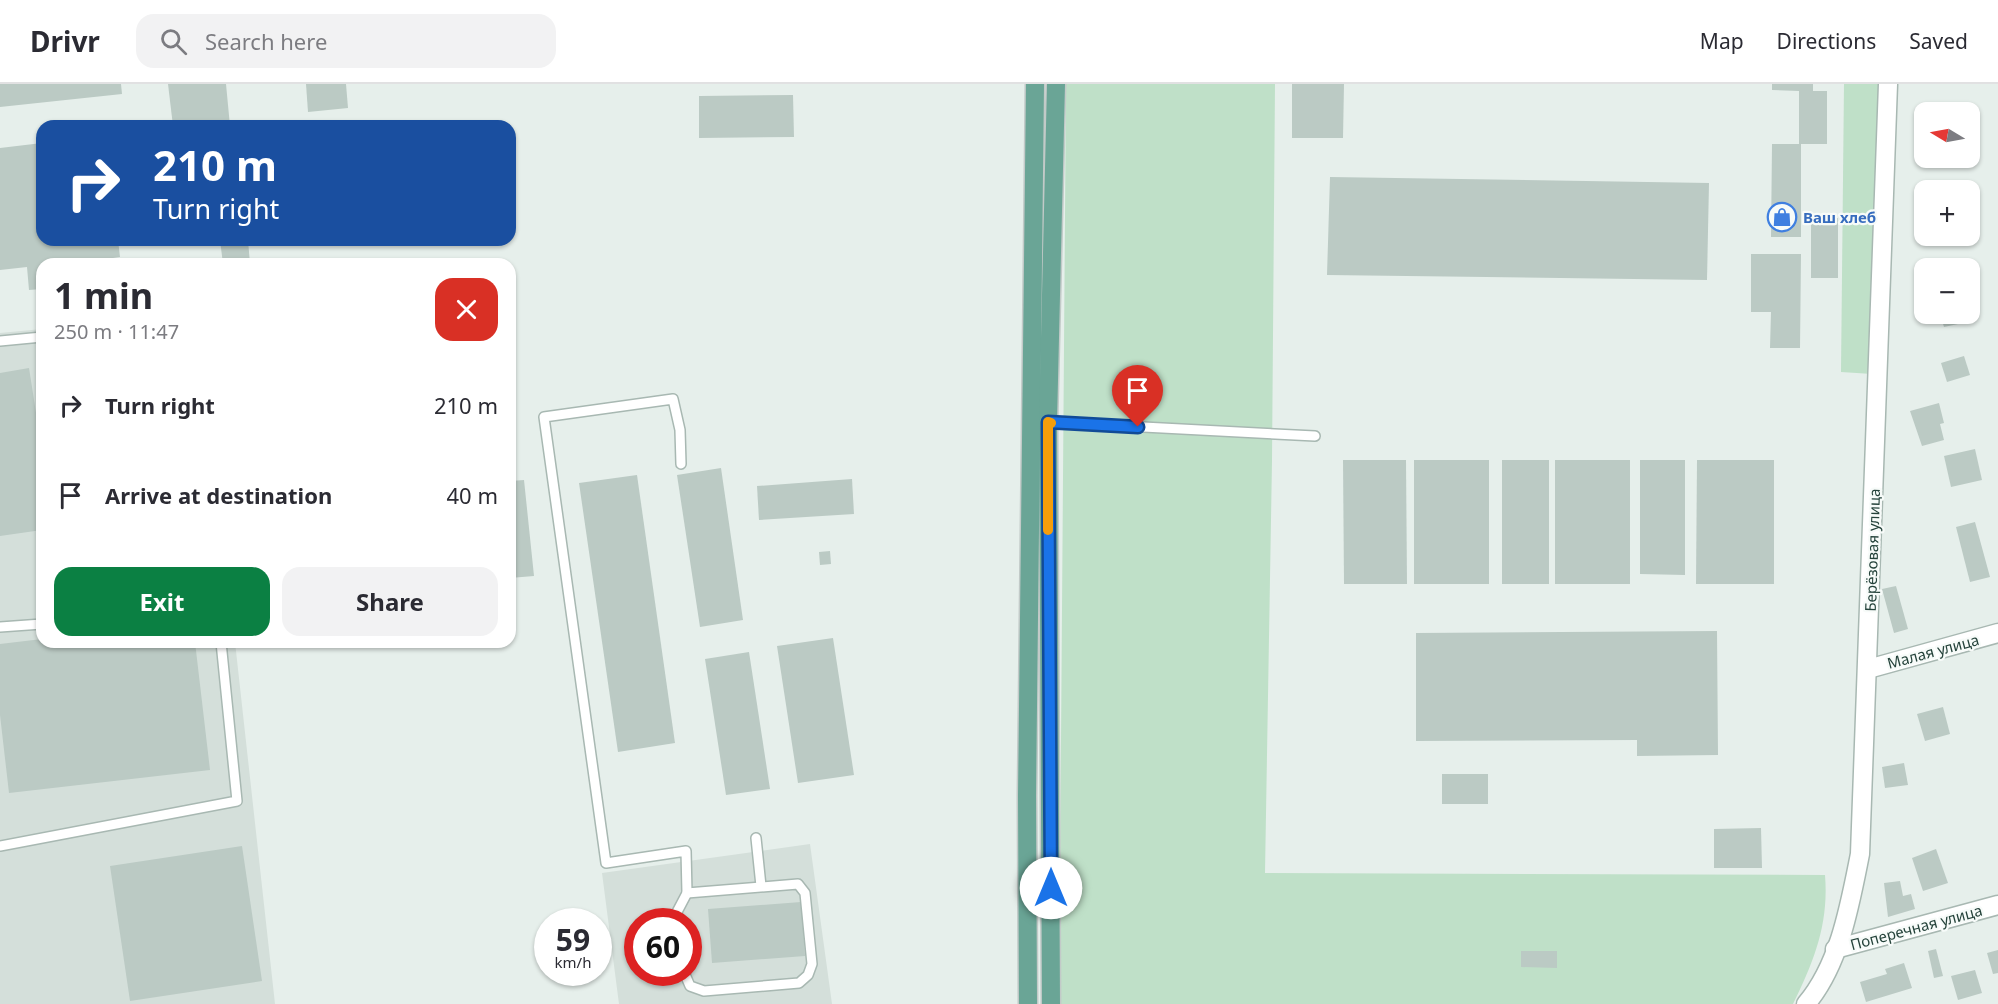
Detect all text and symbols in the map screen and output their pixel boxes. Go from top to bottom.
search box [136,14,556,68]
text: Drivr [30,22,100,60]
icon: search [157,25,190,58]
text: Search here [205,26,327,56]
text: Map [1700,27,1744,55]
text: Directions [1777,27,1876,55]
text: Saved [1909,27,1968,55]
north arrow [1914,102,1980,168]
map controls [1914,102,1980,324]
text: 210 m [153,136,277,193]
icon: right [54,144,132,222]
button: + [1914,180,1980,246]
text: Turn right [153,190,279,227]
shop icon: Ваш хлеб [1766,201,1798,233]
place label: Ваш хлеб [1803,207,1876,227]
button: − [1914,258,1980,324]
text: 1 min [54,271,153,320]
button: close [435,278,498,341]
text: 250 m · 11:47 [54,318,179,345]
pin [1112,365,1163,427]
icon: arrive [1121,374,1154,407]
icon: right [54,389,87,422]
text: Turn right [105,390,215,420]
text: 210 m [434,390,498,420]
icon: arrive [54,479,87,512]
text: Arrive at destination [105,480,332,510]
text: 40 m [447,480,498,510]
street label: Берёзовая улица [1860,488,1884,612]
button: Exit [54,567,270,636]
button: Share [282,567,498,636]
street label: Малая улица [1885,629,1981,673]
position arrow [1019,856,1083,920]
street label: Поперечная улица [1848,900,1984,954]
speed limit sign: 60 [624,908,702,986]
text: 59 [556,919,590,960]
text: km/h [555,952,591,972]

